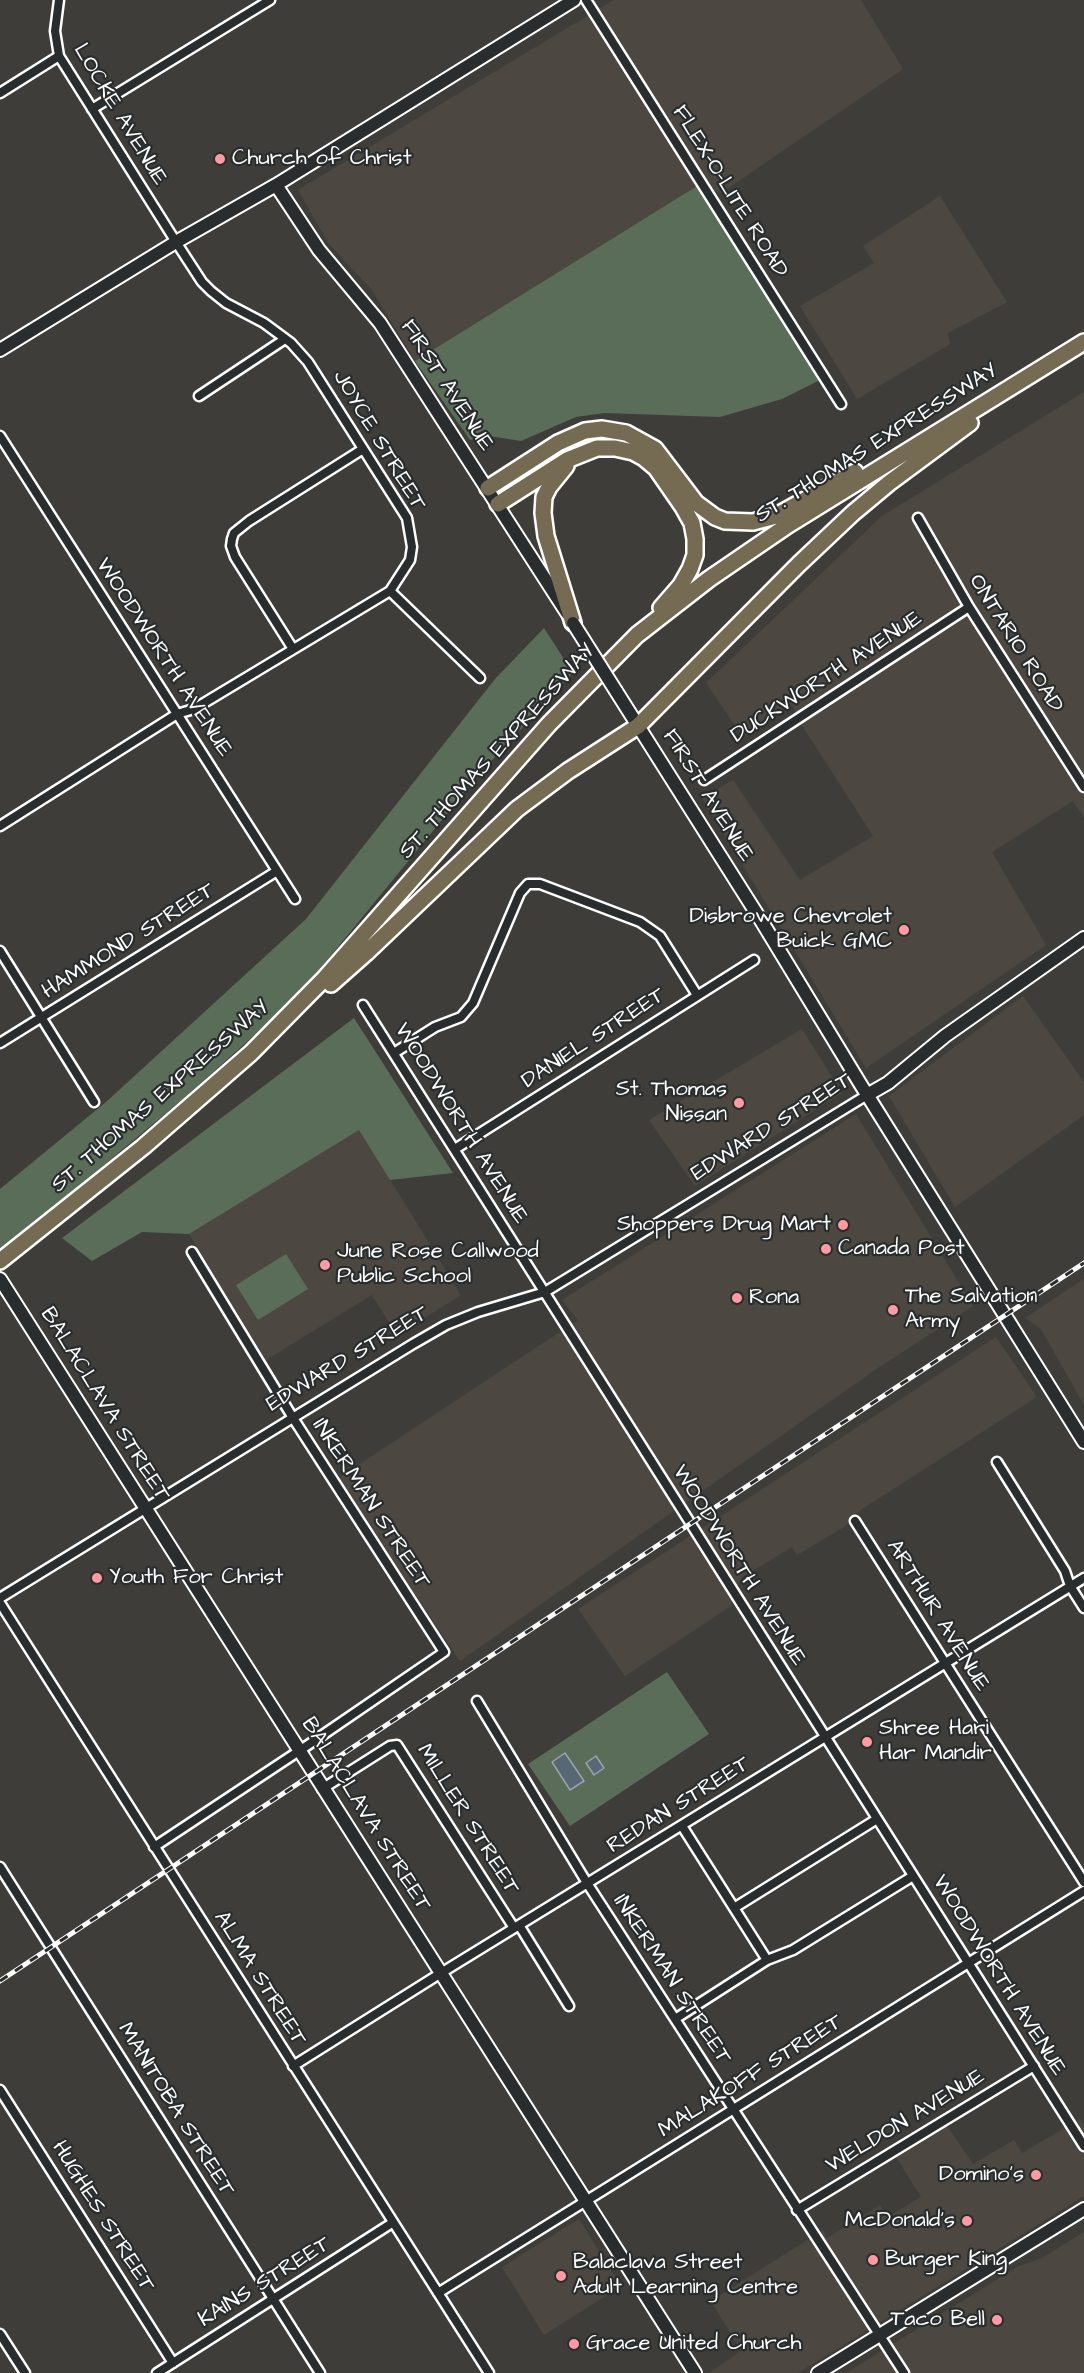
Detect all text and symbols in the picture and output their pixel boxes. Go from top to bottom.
street label: LOCKE AVENUE [66,39,172,191]
street label: FLEX-O-LITE ROAD [665,101,793,283]
place label: Church of Christ [232,146,412,172]
marker: Church of Christ [213,152,227,166]
street label: FIRST AVENUE [394,316,498,456]
street label: ST. THOMAS EXPRESSWAY [751,358,1003,530]
street label: JOYCE STREET [326,366,430,516]
street label: WOODWORTH AVENUE [89,554,237,762]
street label: ONTARIO ROAD [962,570,1068,718]
street label: DUCKWORTH AVENUE [726,606,928,750]
street label: ST. THOMAS EXPRESSWAY [394,639,602,865]
street label: FIRST AVENUE [656,725,758,867]
street label: HAMMOND STREET [38,878,220,1006]
place label: Disbrowe Chevrolet Buick GMC [689,904,892,956]
marker: Disbrowe Chevrolet Buick GMC [897,923,911,937]
street label: DANIEL STREET [517,983,671,1095]
street label: ST. THOMAS EXPRESSWAY [46,995,276,1199]
street label: WOODWORTH AVENUE [387,1019,533,1229]
street label: EDWARD STREET [687,1068,857,1188]
place label: St. Thomas Nissan [616,1077,727,1128]
marker: St. Thomas Nissan [732,1096,746,1110]
place label: Shoppers Drug Mart [617,1212,831,1238]
marker: Shoppers Drug Mart [836,1218,850,1232]
place label: Canada Post [838,1236,965,1262]
place label: June Rose Callwood Public School [337,1239,539,1290]
marker: Canada Post [819,1242,833,1256]
marker: June Rose Callwood Public School [318,1258,332,1272]
place label: The Salvation Army [905,1284,1037,1336]
place label: Rona [749,1285,799,1311]
marker: Rona [730,1291,744,1305]
street label: EDWARD STREET [262,1301,434,1419]
street label: BALACLAVA STREET [33,1303,175,1507]
marker: The Salvation Army [886,1303,900,1317]
street label: INKERMAN STREET [305,1414,435,1594]
street label: WOODWORTH AVENUE [665,1461,811,1671]
street label: ARTHUR AVENUE [880,1535,994,1697]
place label: Youth For Christ [109,1565,283,1591]
marker: Youth For Christ [90,1571,104,1585]
street label: BALACLAVA STREET [294,1713,436,1917]
place label: Shree Hari Har Mandir [879,1716,992,1768]
marker: Shree Hari Har Mandir [860,1735,874,1749]
street label: MILLER STREET [410,1740,524,1900]
street label: REDAN STREET [603,1752,755,1860]
street label: WOODWORTH AVENUE [925,1871,1071,2081]
street label: INKERMAN STREET [606,1890,736,2070]
street label: ALMA STREET [207,1907,311,2051]
street label: MALAKOFF STREET [654,2010,848,2144]
street label: MANITOBA STREET [111,2018,239,2202]
street label: WELDON AVENUE [822,2064,990,2180]
street label: HUGHES STREET [45,2136,159,2298]
place label: Domino's [939,2162,1024,2188]
marker: Domino's [1029,2168,1043,2182]
place label: McDonald's [845,2208,955,2234]
marker: McDonald's [960,2214,974,2228]
street label: KAINS STREET [194,2232,336,2334]
place label: Burger King [885,2247,1007,2273]
place label: Balaclava Street Adult Learning Centre [573,2250,798,2302]
marker: Burger King [866,2253,880,2267]
marker: Balaclava Street Adult Learning Centre [554,2269,568,2283]
place label: Taco Bell [891,2307,985,2333]
marker: Taco Bell [990,2313,1004,2327]
place label: Grace United Church [586,2331,801,2357]
marker: Grace United Church [567,2337,581,2351]

